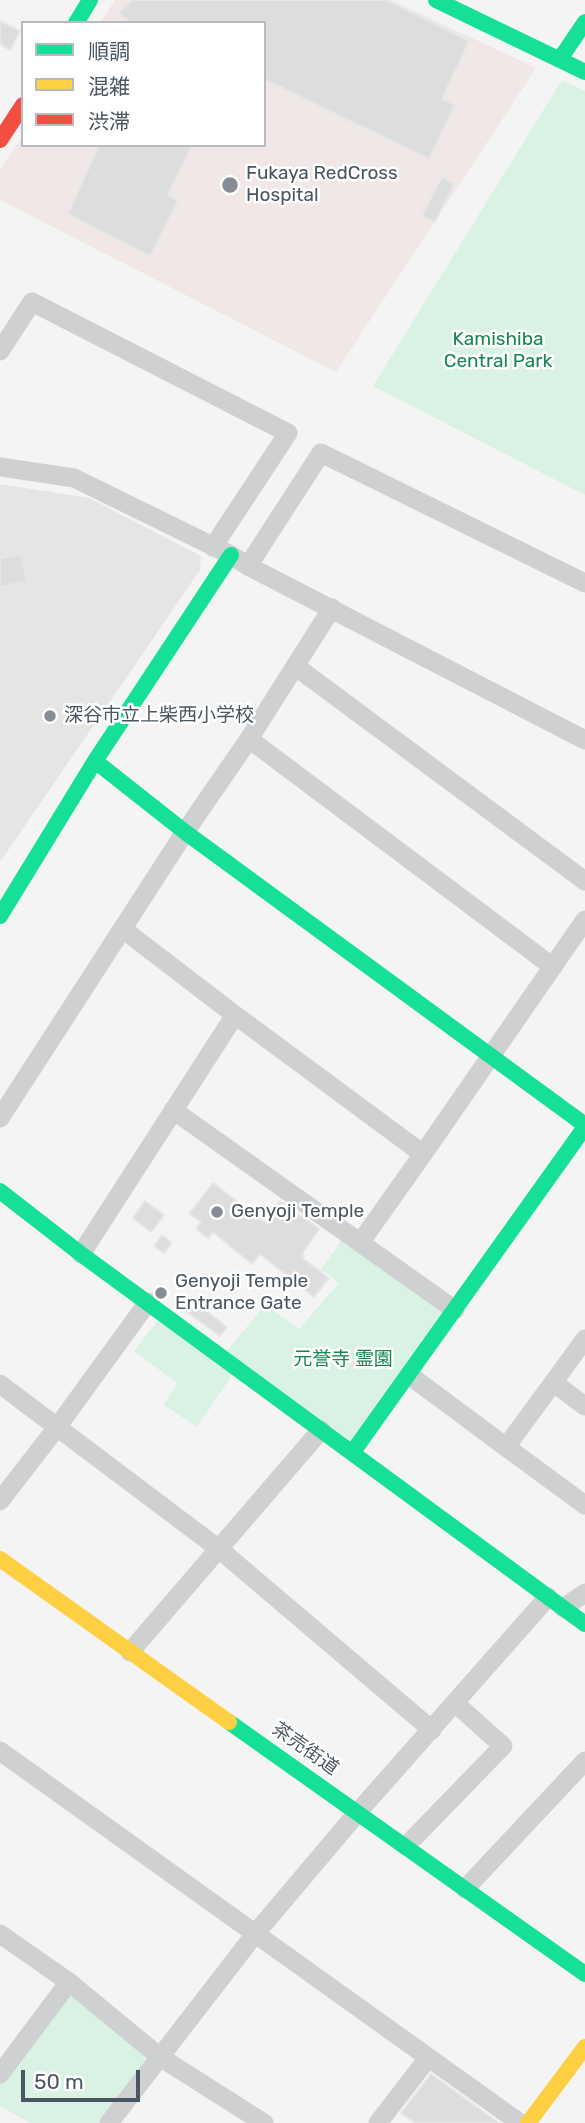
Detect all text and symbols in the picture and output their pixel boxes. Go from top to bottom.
legend [21,21,266,147]
text: 順調 [88,39,130,64]
text: 混雑 [88,74,130,99]
text: 渋滞 [88,109,130,134]
place label: Fukaya RedCross Hospital [246,163,398,207]
marker: Fukaya RedCross Hospital [220,175,240,195]
park label: Kamishiba Central Park [444,329,552,373]
place label: 深谷市立上柴西小学校 [64,705,254,727]
marker: 深谷市立上柴西小学校 [42,708,58,724]
place label: Genyoji Temple [231,1201,364,1223]
marker: Genyoji Temple [209,1204,225,1220]
place label: Genyoji Temple Entrance Gate [175,1271,308,1315]
marker: Genyoji Temple Entrance Gate [153,1285,169,1301]
park label: 元誉寺 霊園 [293,1349,393,1371]
street label: 茶売街道 [267,1718,343,1780]
scale bar [24,2056,144,2100]
text: 50 m [34,2069,84,2094]

